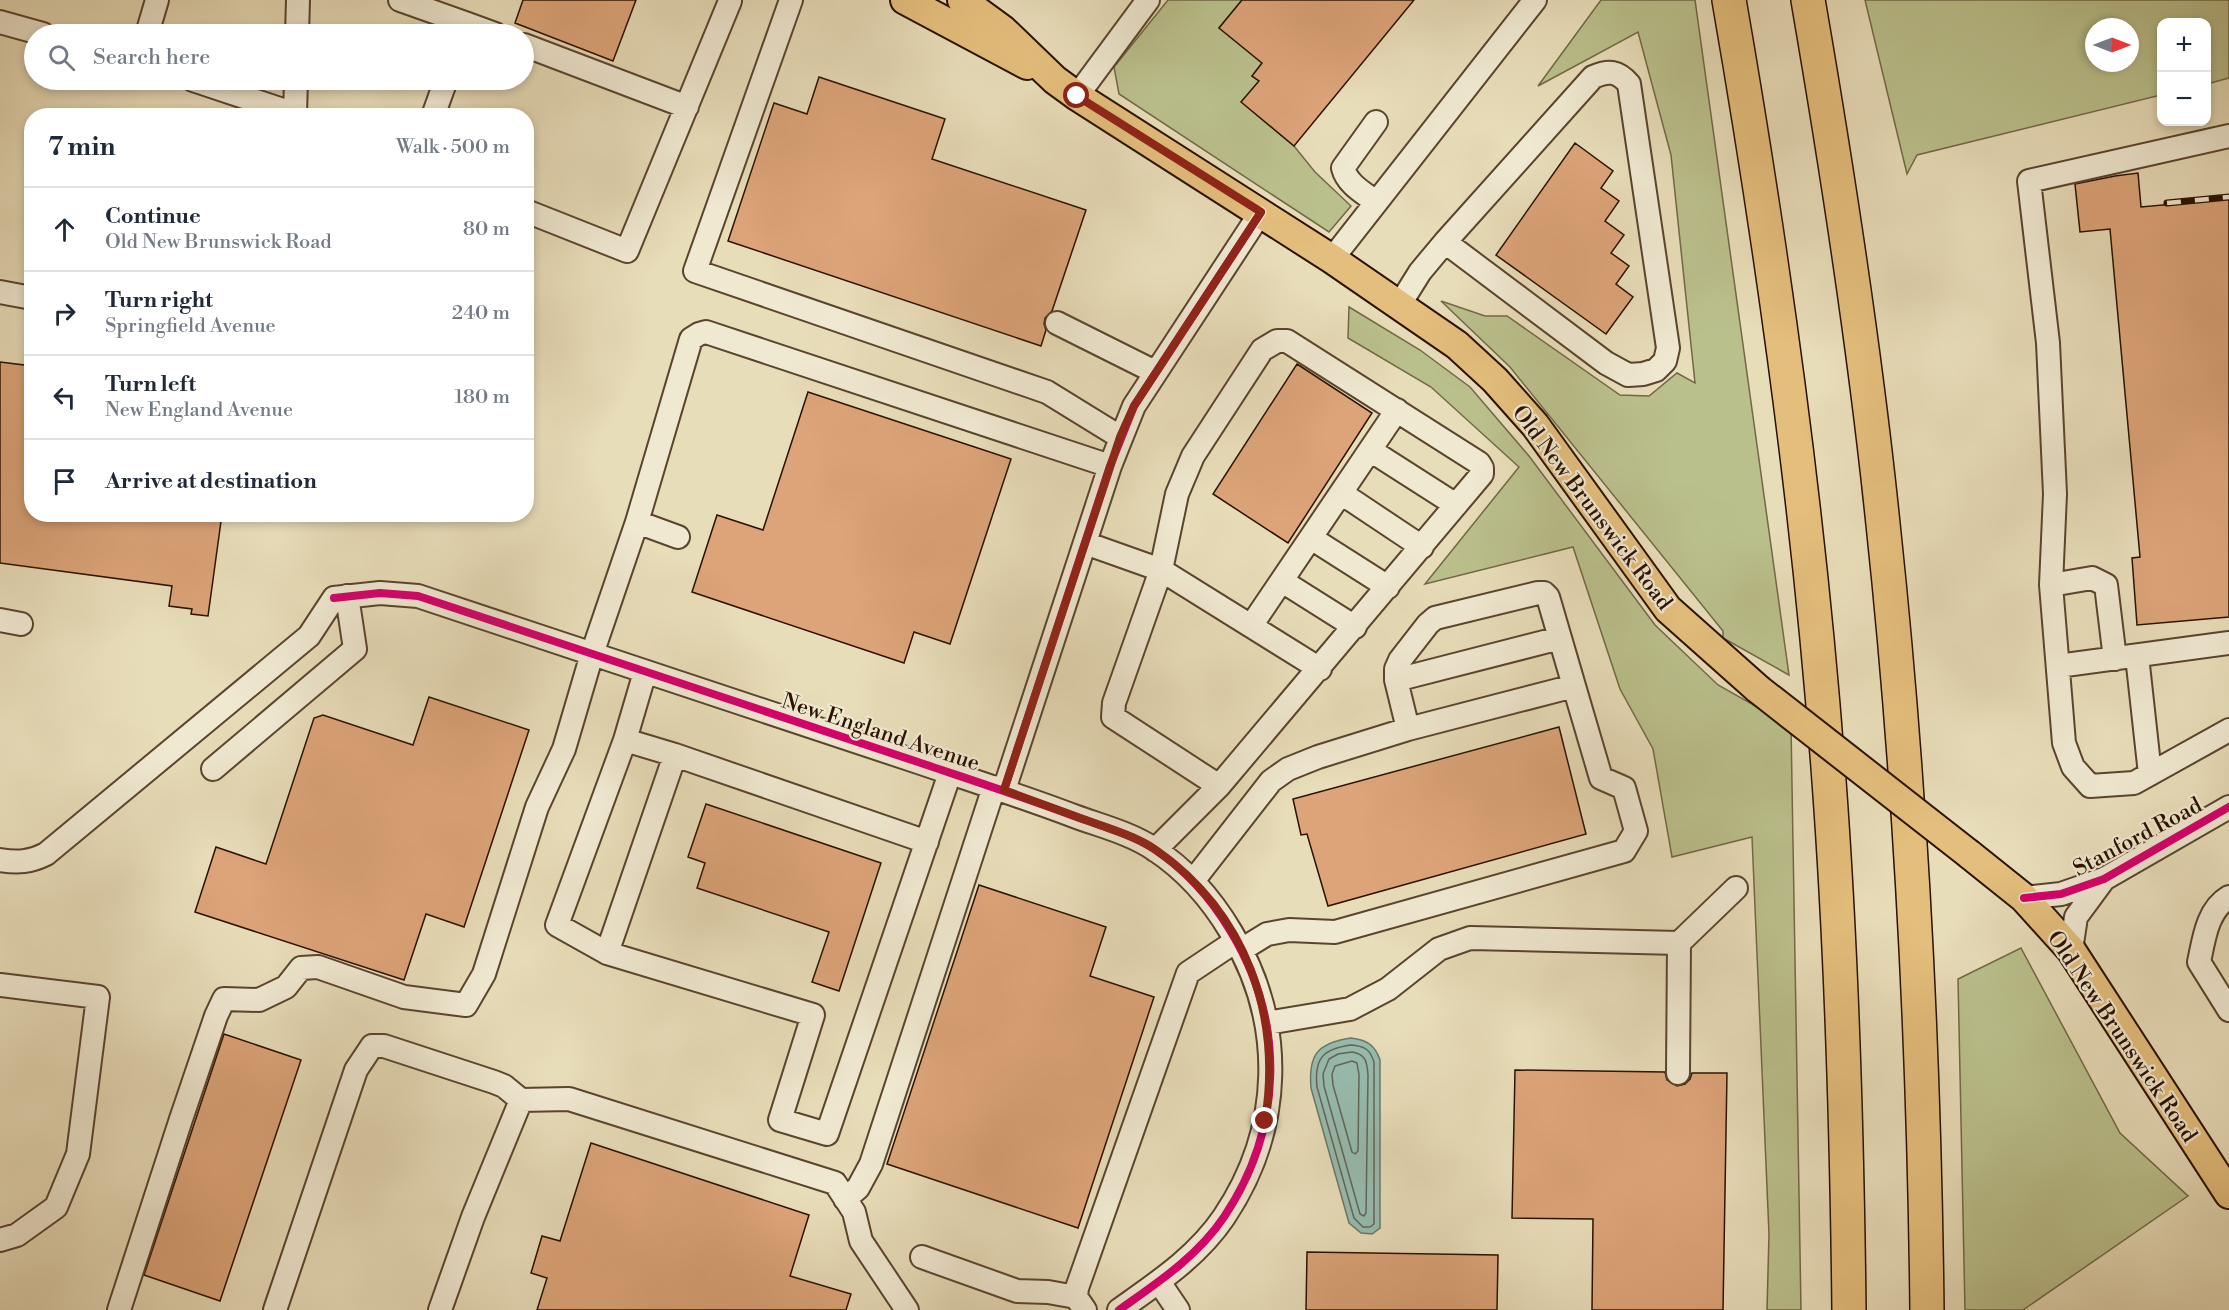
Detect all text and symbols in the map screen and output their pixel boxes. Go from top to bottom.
north arrow [2085,18,2139,72]
map controls [2157,18,2211,126]
button: + [2157,18,2211,72]
search box [24,24,534,90]
icon: search [45,41,78,74]
text: Search here [93,44,210,71]
button: − [2157,72,2211,126]
route start [1063,82,1089,108]
text: 7 min [48,131,115,163]
text: Walk · 500 m [396,135,510,160]
text: Continue [105,203,201,230]
icon: ahead [48,213,81,246]
text: 80 m [463,217,510,242]
text: Old New Brunswick Road [105,230,332,255]
text: Turn right [105,287,213,314]
icon: right [48,297,81,330]
text: 240 m [452,301,510,326]
text: Springfield Avenue [105,314,276,339]
text: Turn left [105,371,196,398]
icon: left [48,381,81,414]
text: 180 m [455,385,510,410]
text: New England Avenue [105,398,293,423]
street label: Old New Brunswick Road [1506,400,1678,616]
icon: arrive [48,465,81,498]
text: Arrive at destination [105,468,317,495]
street label: New England Avenue [778,688,983,777]
street label: Stanford Road [2069,792,2207,883]
street label: Old New Brunswick Road [2041,926,2203,1148]
route end [1251,1107,1277,1133]

